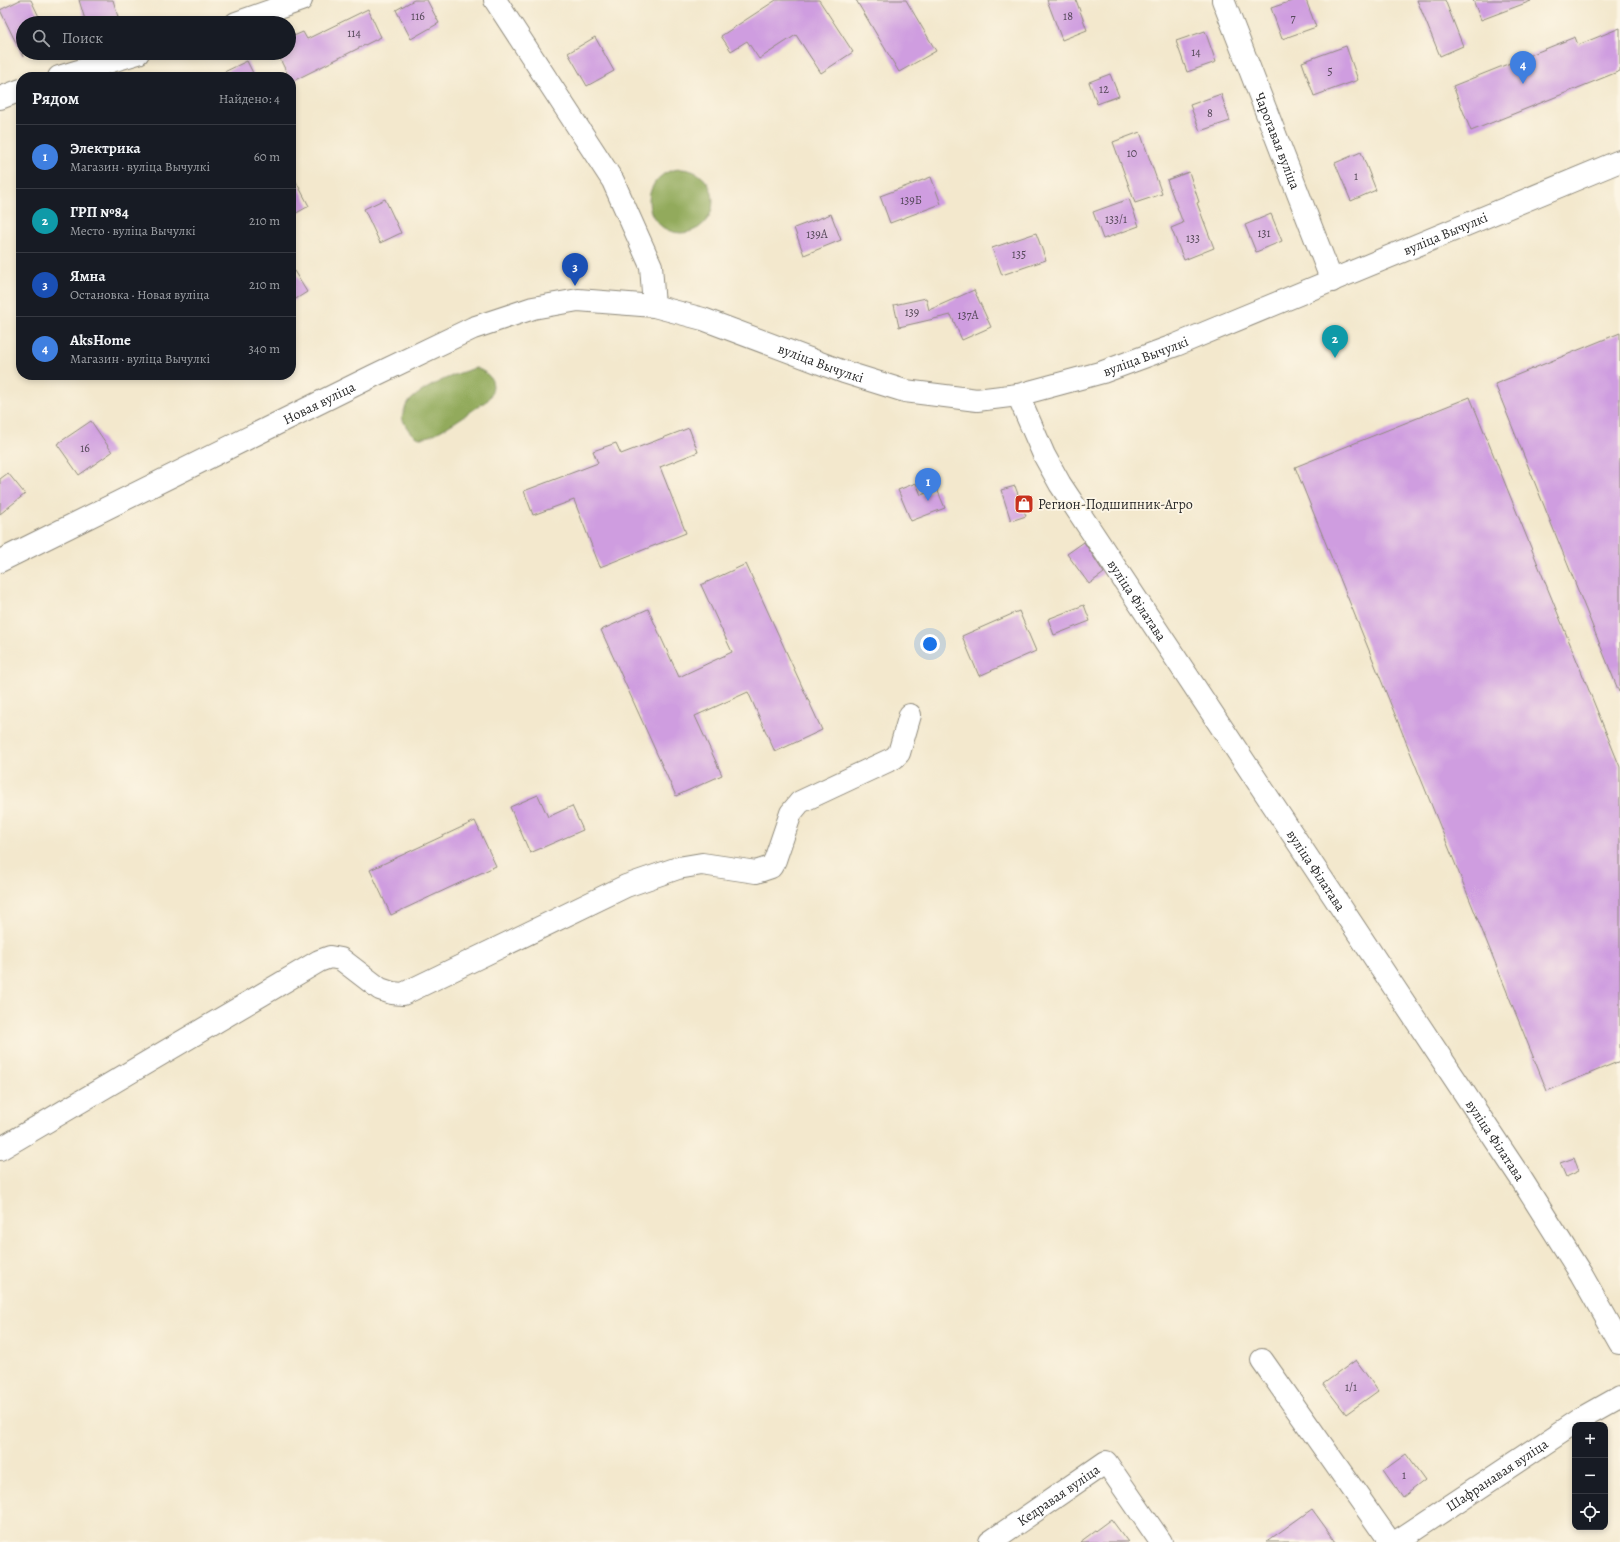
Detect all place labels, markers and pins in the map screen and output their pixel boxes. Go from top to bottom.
pin: 4 [1510,51,1536,84]
pin: 3 [562,253,588,286]
pin: 2 [1322,325,1348,358]
pin: 1 [915,468,941,501]
shop icon: Регион-Подшипник-Агро [1013,493,1035,515]
place label: Регион-Подшипник-Агро [1038,495,1193,514]

